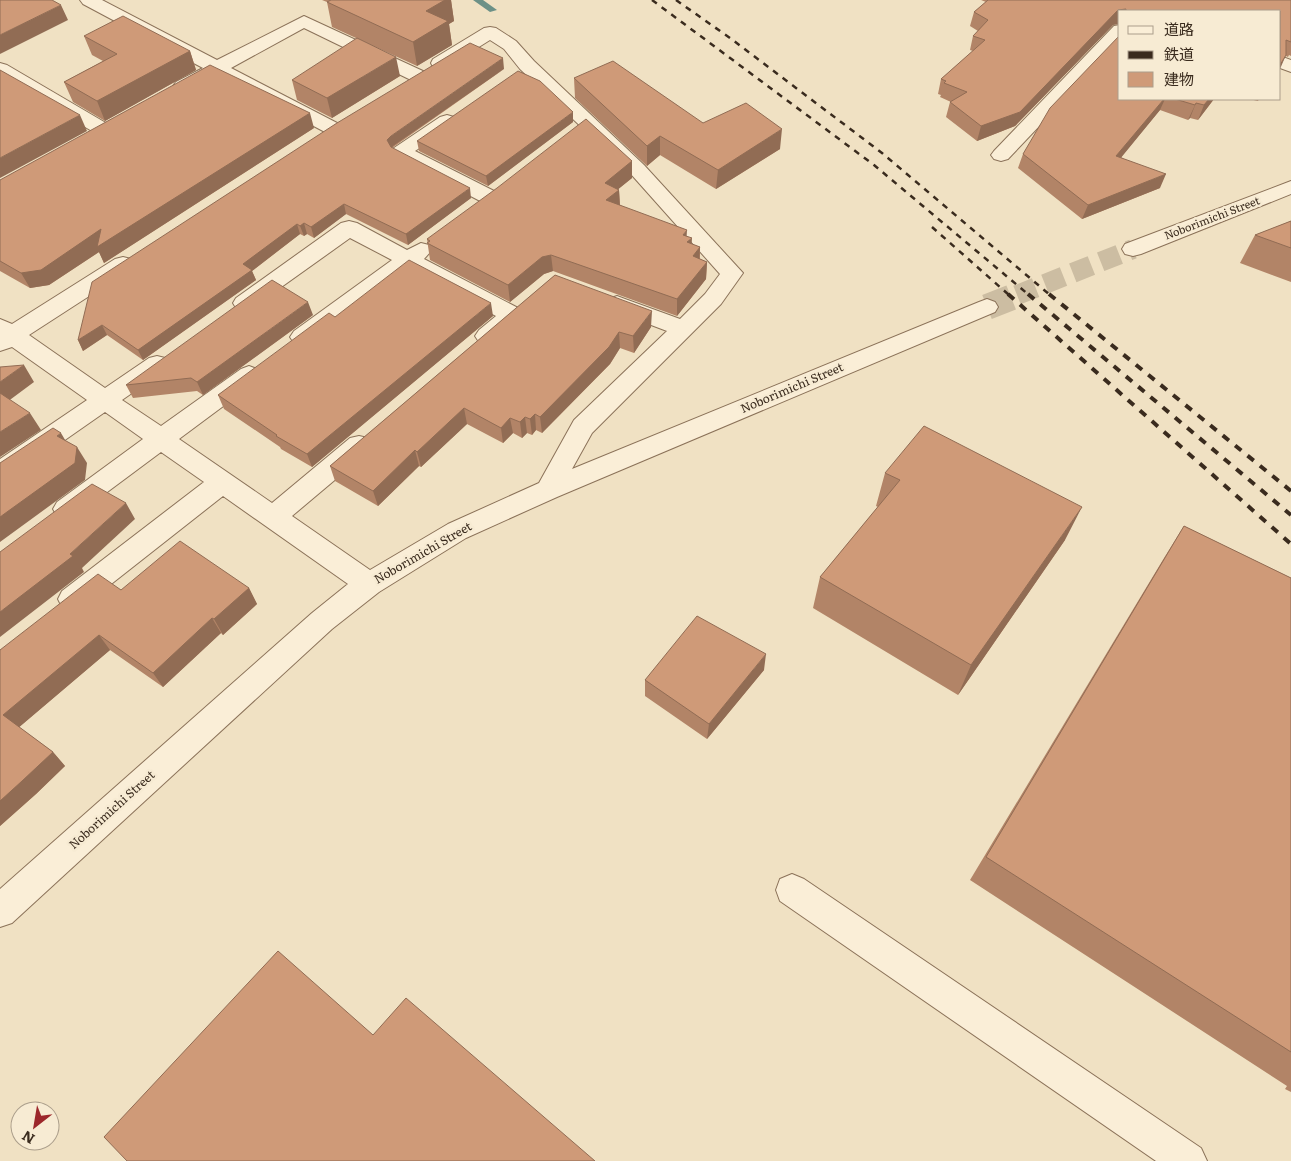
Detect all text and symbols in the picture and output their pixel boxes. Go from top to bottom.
legend [1118,10,1281,100]
text: 道路 [1164,17,1194,40]
text: 鉄道 [1164,42,1194,65]
text: 建物 [1164,67,1194,90]
street label: Noborimichi Street [1162,191,1262,243]
street label: Noborimichi Street [737,357,846,417]
street label: Noborimichi Street [370,517,475,587]
street label: Noborimichi Street [64,766,158,853]
north arrow [10,1101,60,1151]
text: N [17,1126,38,1150]

